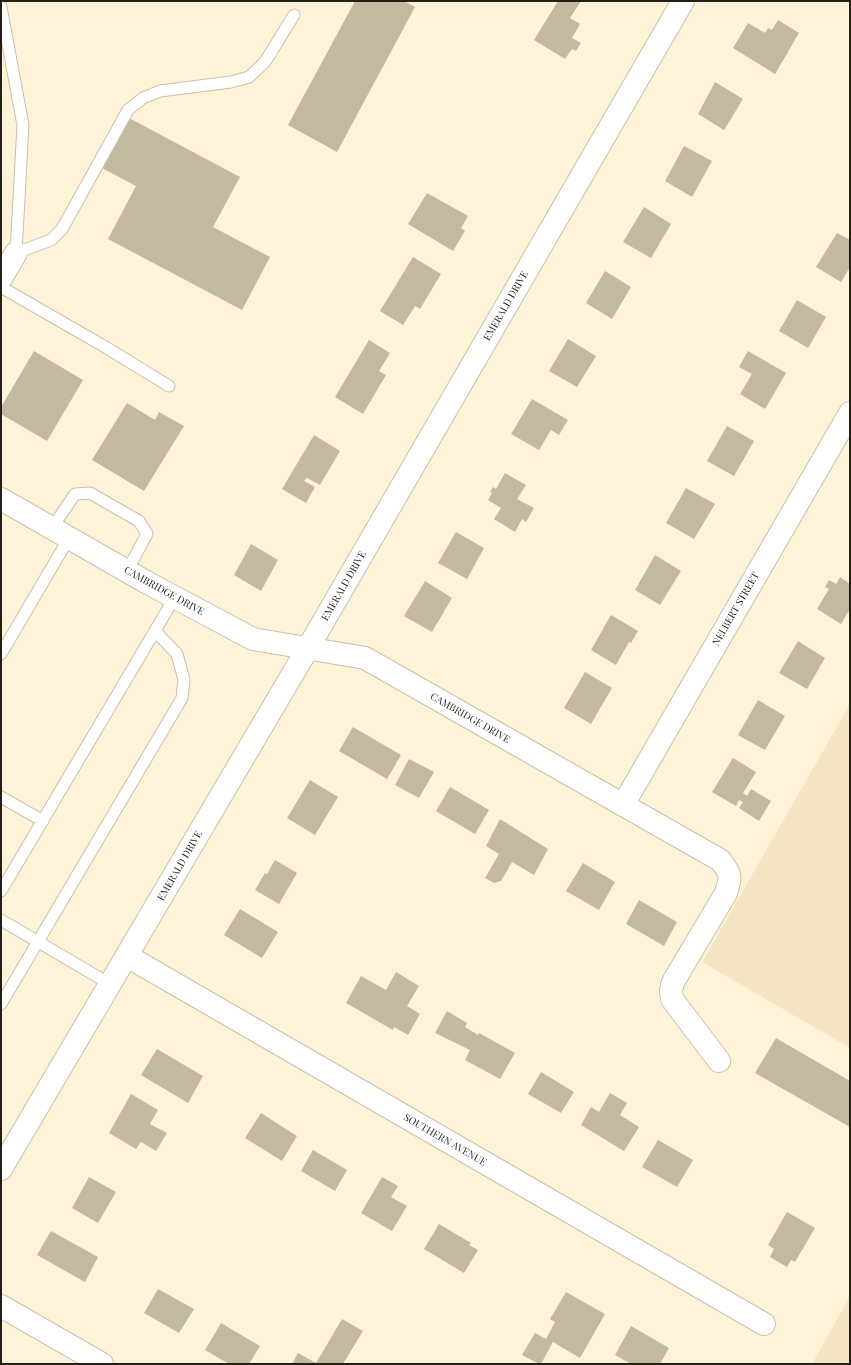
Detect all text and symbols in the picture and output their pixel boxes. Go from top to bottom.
street label: EMERALD DRIVE [481,269,531,343]
street label: EMERALD DRIVE [319,549,369,623]
street label: CAMBRIDGE DRIVE [122,564,206,618]
street label: NELBERT STREET [710,570,762,648]
street label: CAMBRIDGE DRIVE [428,690,512,746]
street label: EMERALD DRIVE [155,829,205,903]
street label: SOUTHERN AVENUE [401,1111,489,1169]

